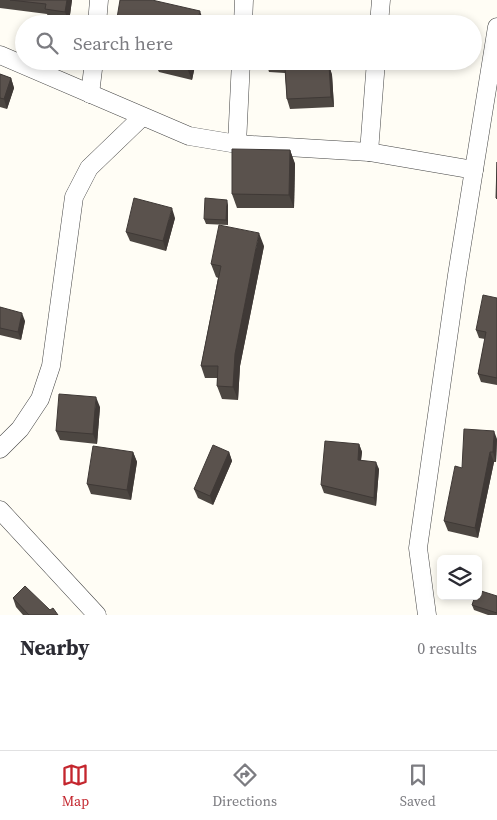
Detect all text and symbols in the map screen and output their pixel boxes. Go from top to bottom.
search box [15,15,482,70]
icon: search [33,29,61,57]
text: Search here [73,30,173,56]
map controls [437,555,482,600]
button: layers [437,555,482,600]
text: Nearby [20,633,90,662]
text: 0 results [417,637,477,659]
tab: Map [61,761,89,811]
tab: Directions [212,761,277,811]
tab: Saved [400,761,436,811]

